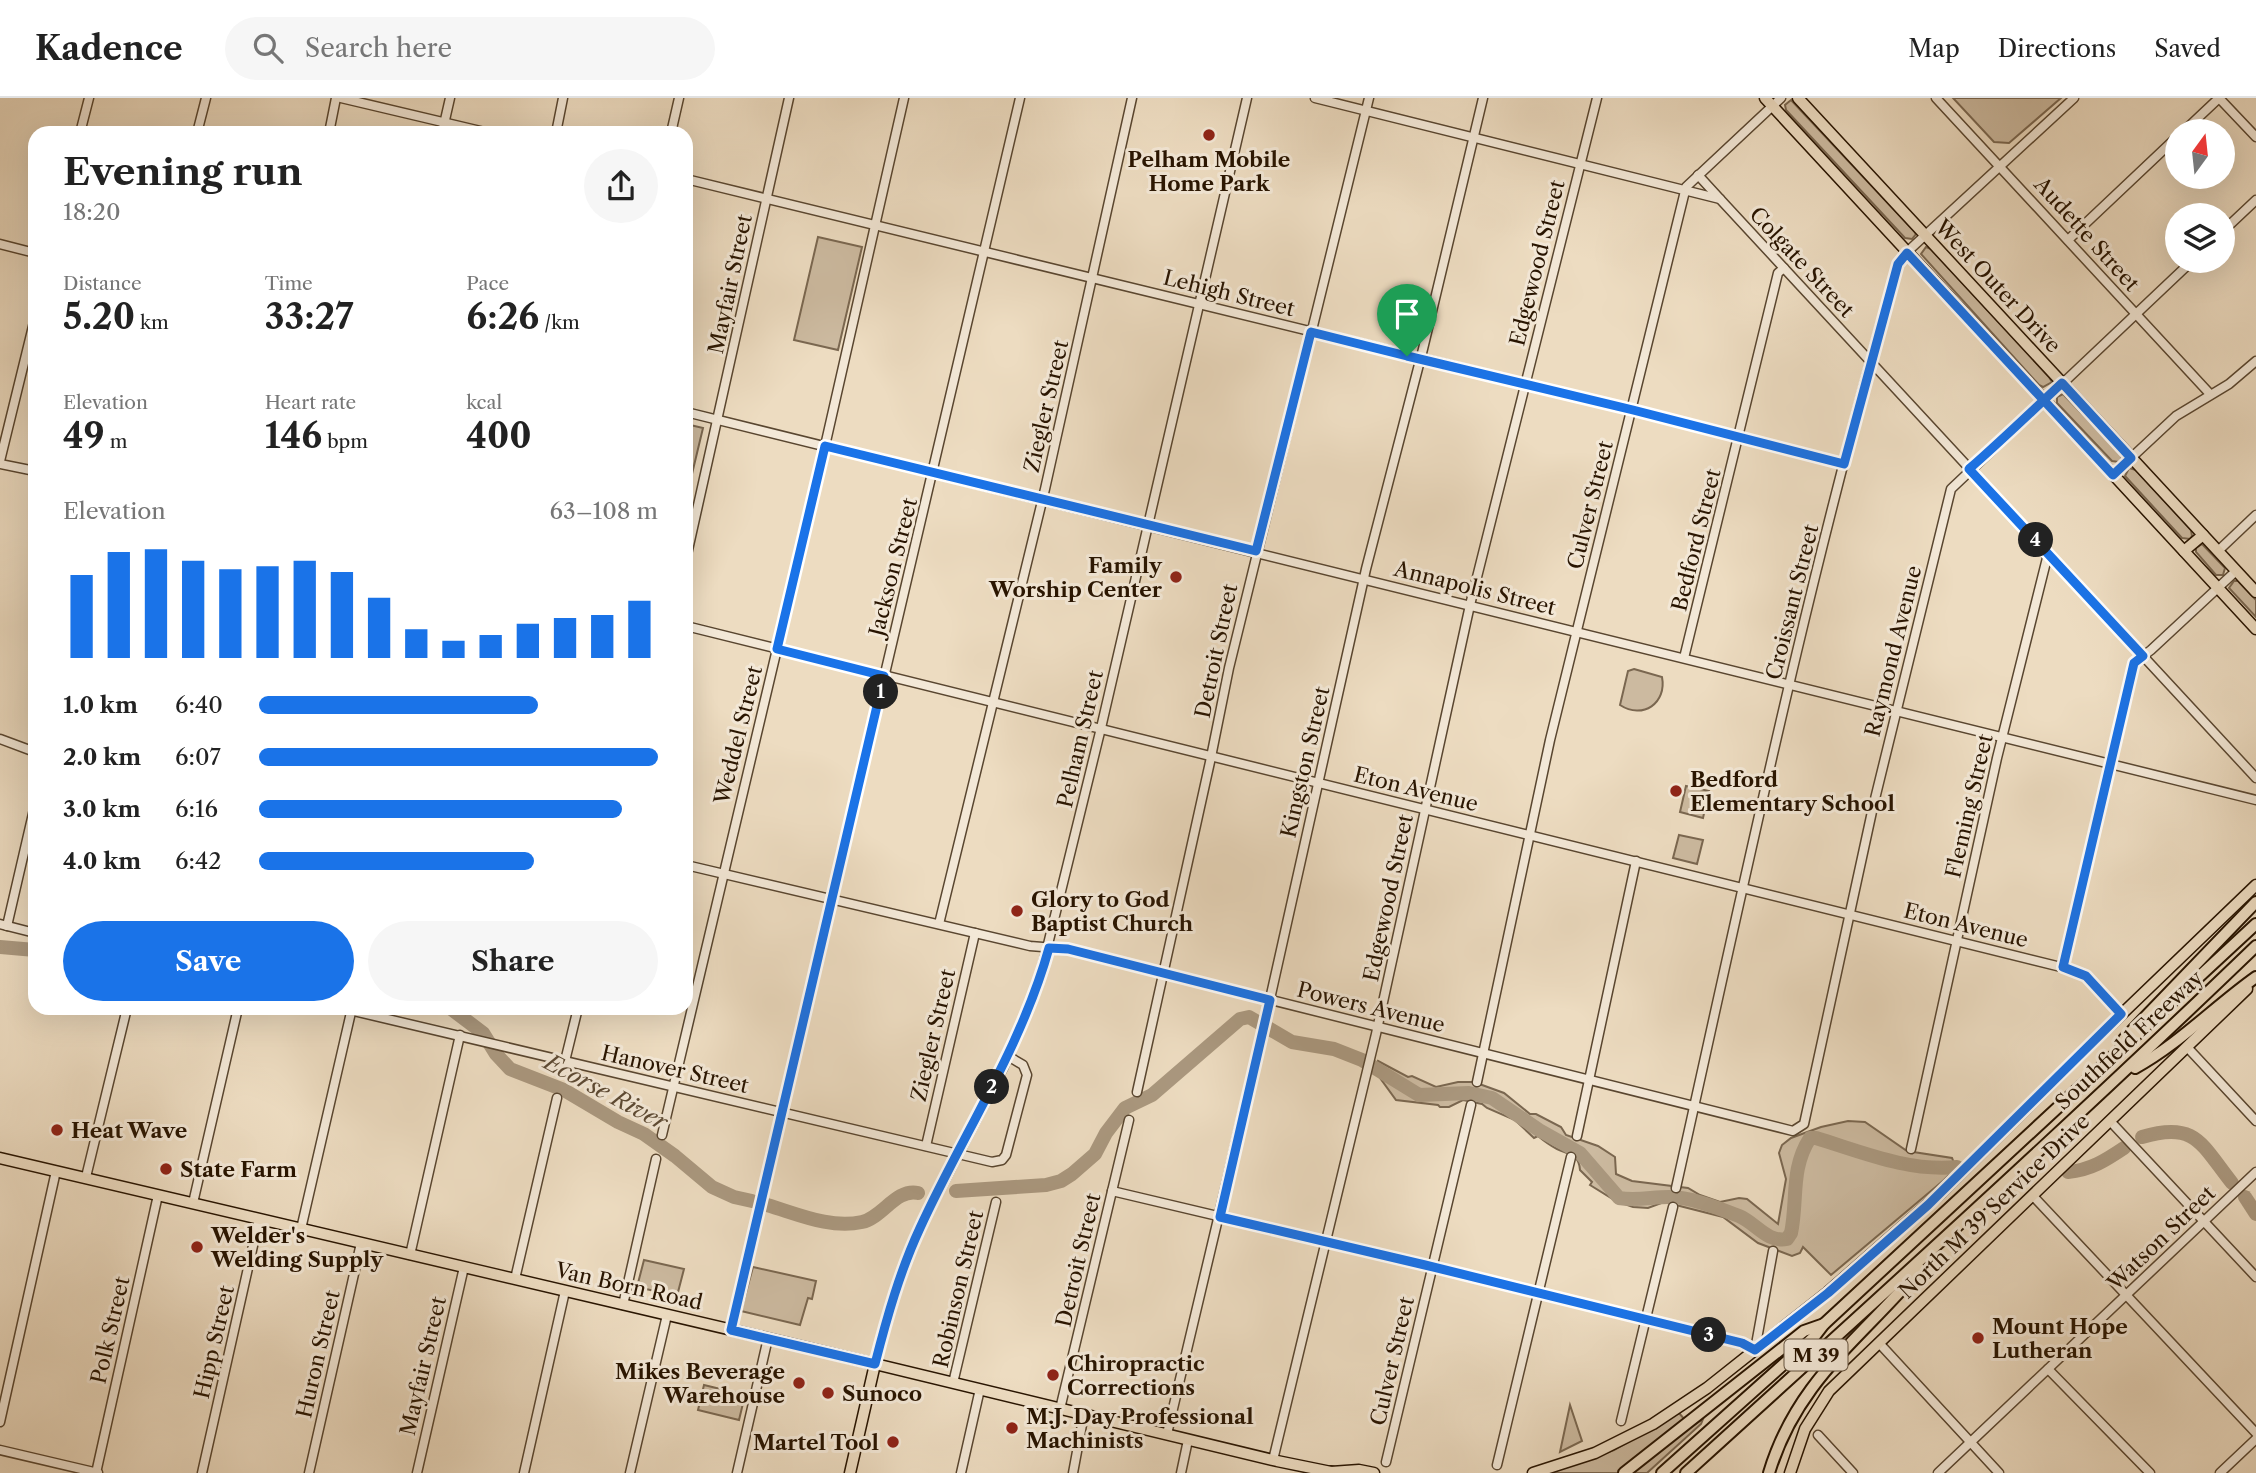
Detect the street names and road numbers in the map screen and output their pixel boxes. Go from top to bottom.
street label: Audette Street [2029,171,2145,296]
street label: Edgewood Street [1504,177,1570,349]
street label: Colgate Street [1745,202,1860,323]
street label: Mayfair Street [703,211,757,356]
street label: West Outer Drive [1929,213,2066,358]
street label: Lehigh Street [1161,265,1298,322]
street label: Ziegler Street [1019,337,1073,475]
street label: Culver Street [1562,438,1618,572]
street label: Bedford Street [1666,466,1726,614]
street label: Jackson Street [863,495,922,642]
street label: Croissant Street [1761,521,1824,682]
street label: Annapolis Street [1391,556,1559,620]
street label: Raymond Avenue [1860,563,1926,739]
street label: Detroit Street [1190,581,1243,720]
street label: Weddel Street [708,663,767,808]
street label: Pelham Street [1052,667,1108,810]
street label: Kingston Street [1275,683,1335,840]
street label: Fleming Street [1940,731,1998,880]
street label: Eton Avenue [1351,761,1481,817]
street label: Edgewood Street [1358,812,1418,984]
street label: Eton Avenue [1901,897,2031,953]
street label: Southfield Freeway [2050,965,2208,1115]
street label: Ziegler Street [906,966,960,1104]
street label: Powers Avenue [1294,977,1448,1037]
street label: Hanover Street [599,1040,752,1098]
street label: North M 39 Service Drive [1894,1108,2094,1304]
street label: Watson Street [2101,1180,2220,1296]
street label: Detroit Street [1050,1190,1106,1329]
street label: Robinson Street [928,1207,988,1370]
street label: Van Born Road [552,1257,705,1315]
street label: Polk Street [86,1273,135,1386]
street label: Hipp Street [189,1282,239,1401]
street label: Huron Street [291,1287,345,1420]
street label: Mayfair Street [395,1294,451,1438]
street label: Culver Street [1365,1294,1419,1428]
road number: M 39 [1784,1340,1848,1371]

